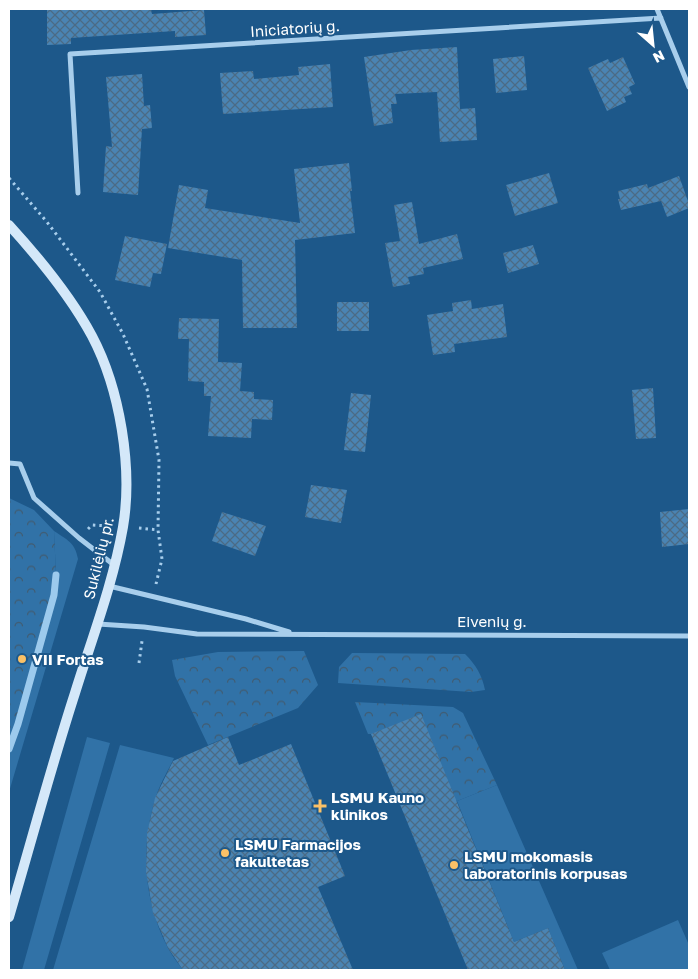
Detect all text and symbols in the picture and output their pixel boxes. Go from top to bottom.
street label: Iniciatorių g. [250,16,340,40]
north arrow [628,20,678,70]
text: N [651,47,668,67]
street label: Sukilėlių pr. [79,515,117,601]
street label: Eivenių g. [457,612,527,630]
place label: VII Fortas [32,650,104,668]
marker: VII Fortas [16,653,28,665]
place label: LSMU Kauno klinikos [331,788,424,823]
marker: LSMU Kauno klinikos [313,799,327,813]
place label: LSMU Farmacijos fakultetas [235,835,361,870]
marker: LSMU Farmacijos fakultetas [219,847,231,859]
place label: LSMU mokomasis laboratorinis korpusas [464,847,627,882]
marker: LSMU mokomasis laboratorinis korpusas [448,859,460,871]

